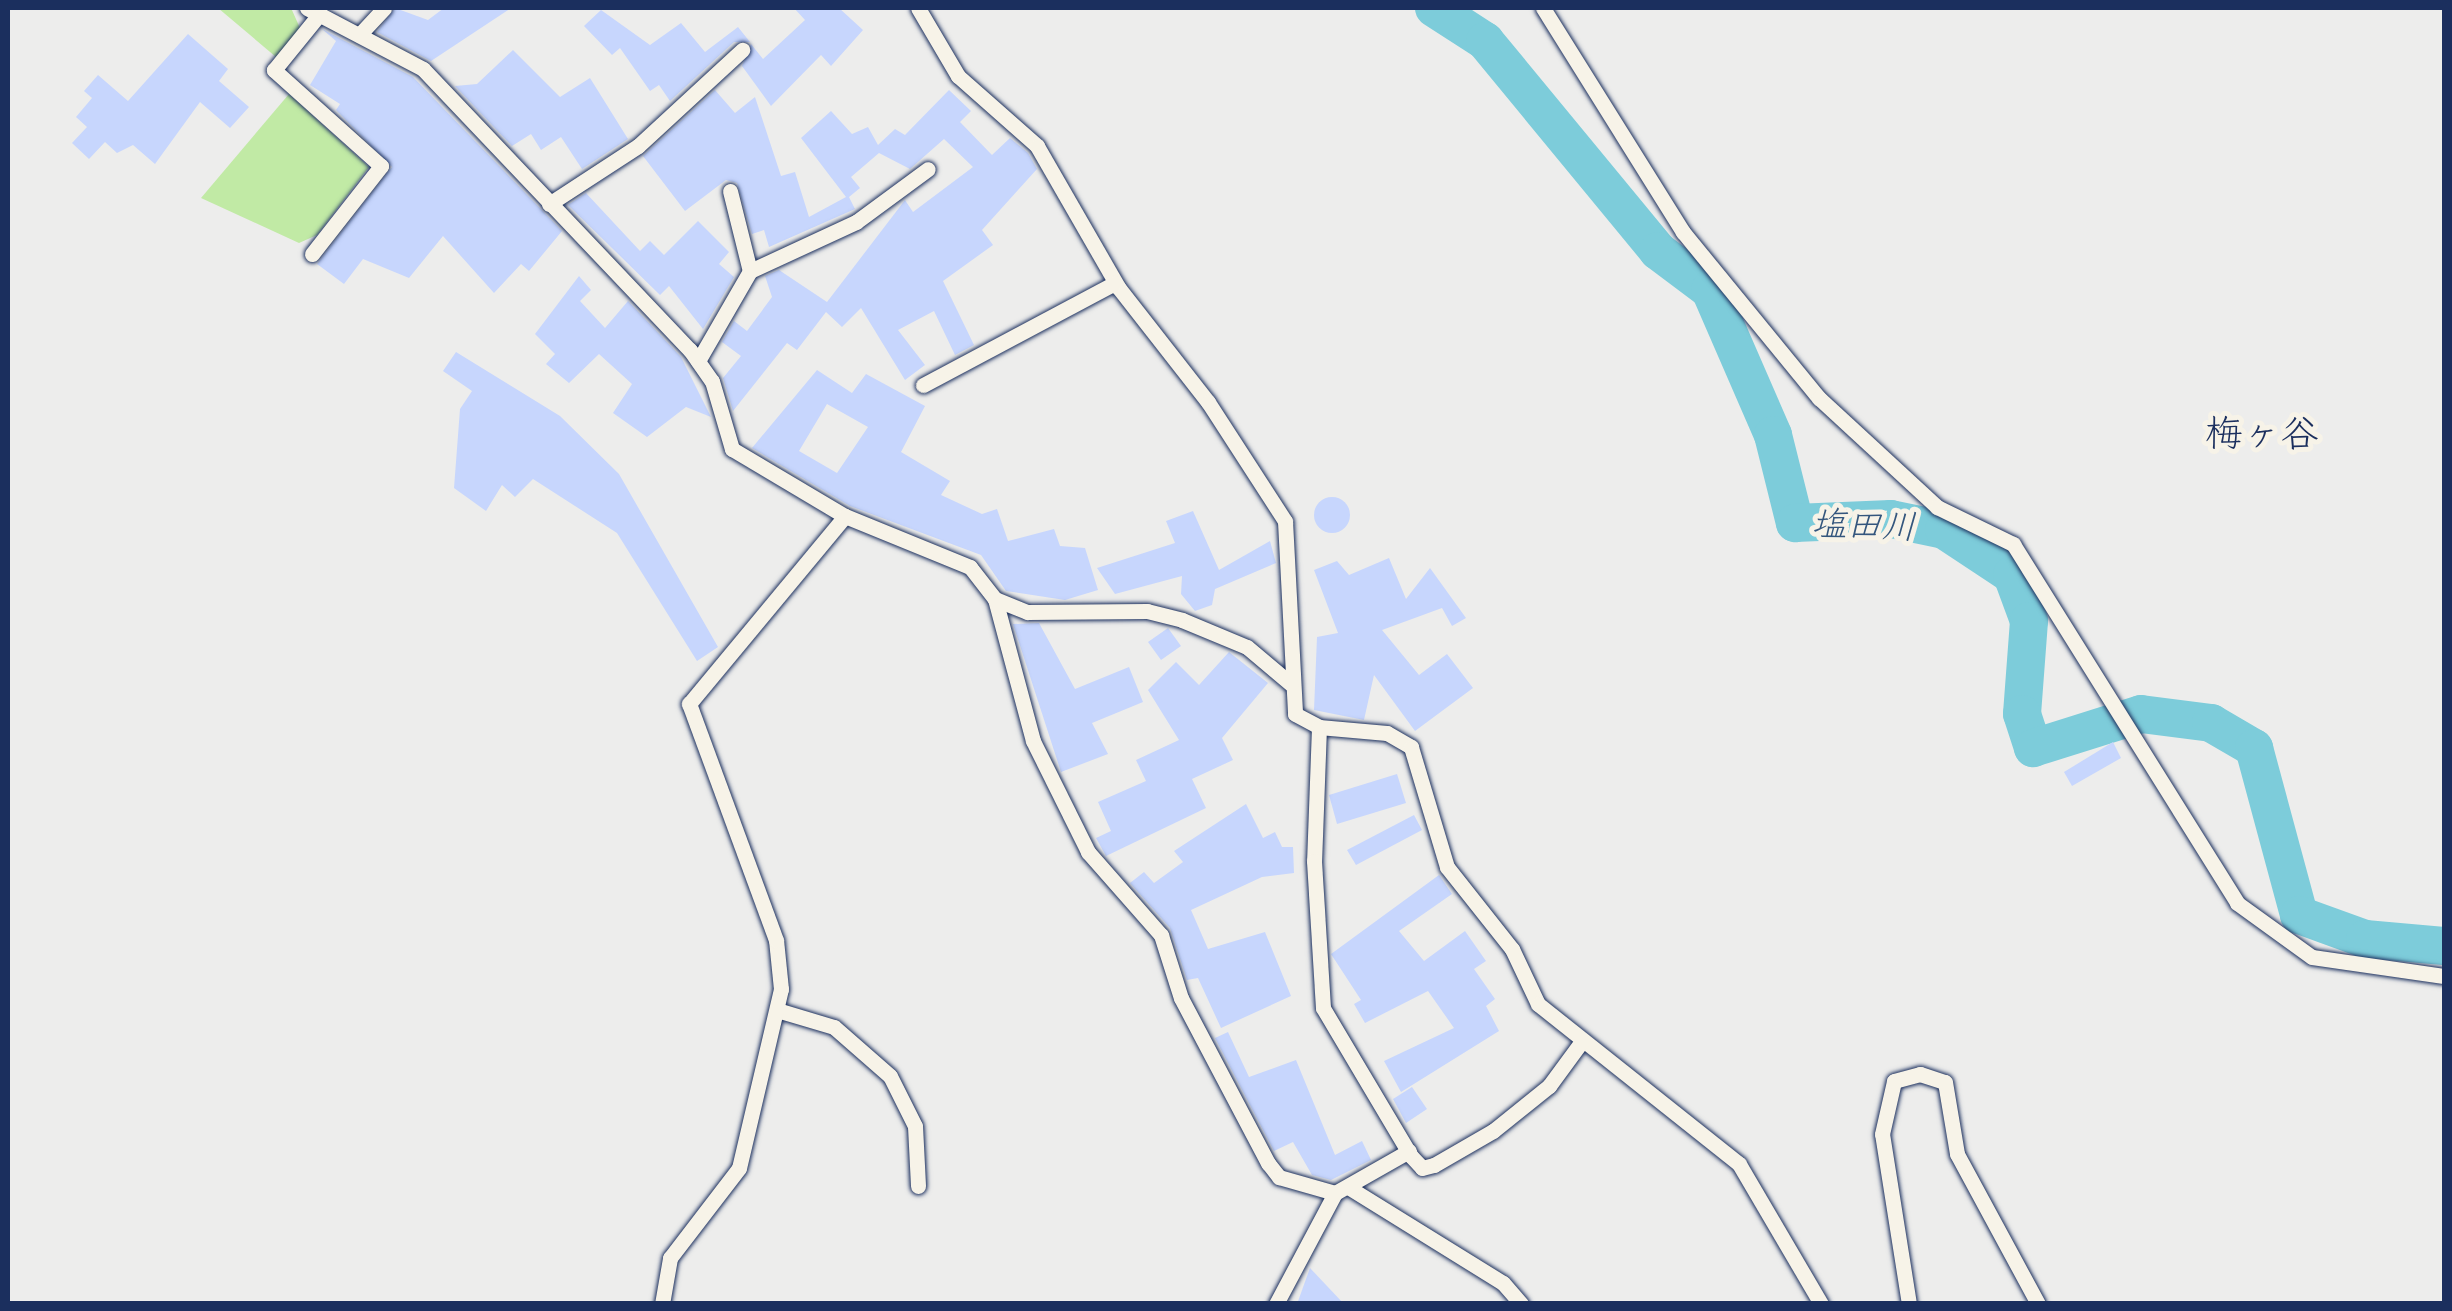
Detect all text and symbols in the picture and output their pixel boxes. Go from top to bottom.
district label: 梅ヶ谷 [2205,410,2319,456]
water label: 塩田川 [1811,502,1917,548]

